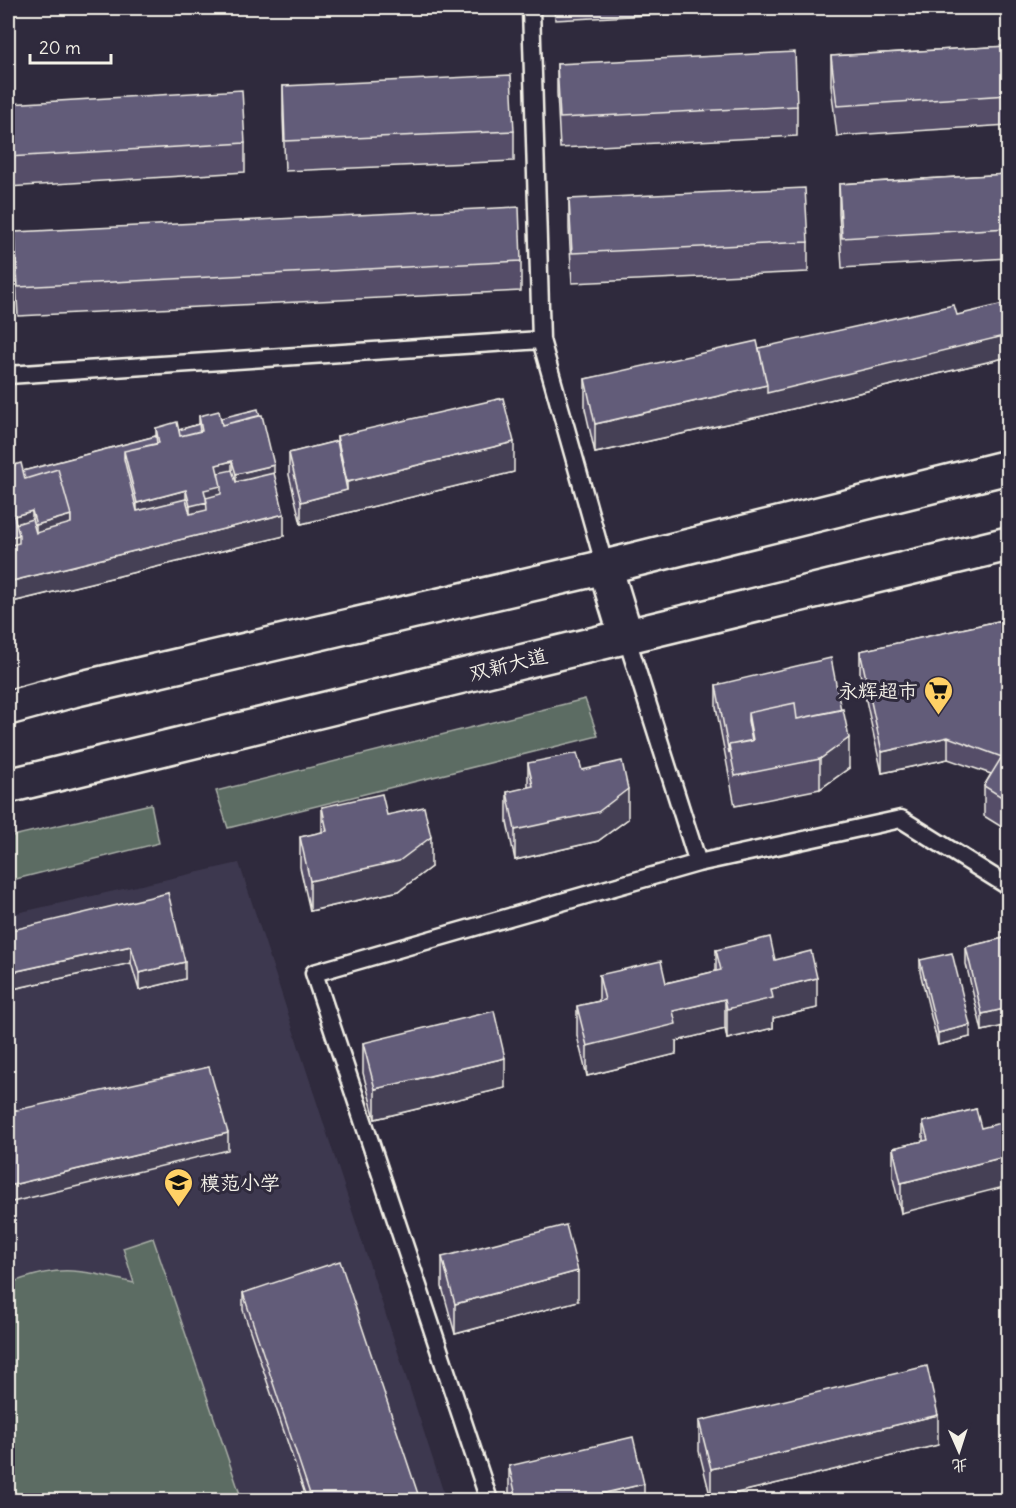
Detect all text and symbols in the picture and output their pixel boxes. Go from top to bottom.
scale bar [30,27,111,65]
text: 20 m [39,36,81,59]
street label: 双新大道 [466,642,550,686]
supermarket icon: 永辉超市 [923,674,955,716]
place label: 永辉超市 [838,678,918,703]
school or university icon: 模范小学 [163,1166,195,1208]
place label: 模范小学 [200,1170,280,1195]
north arrow [929,1421,989,1481]
text: 北 [951,1456,968,1476]

